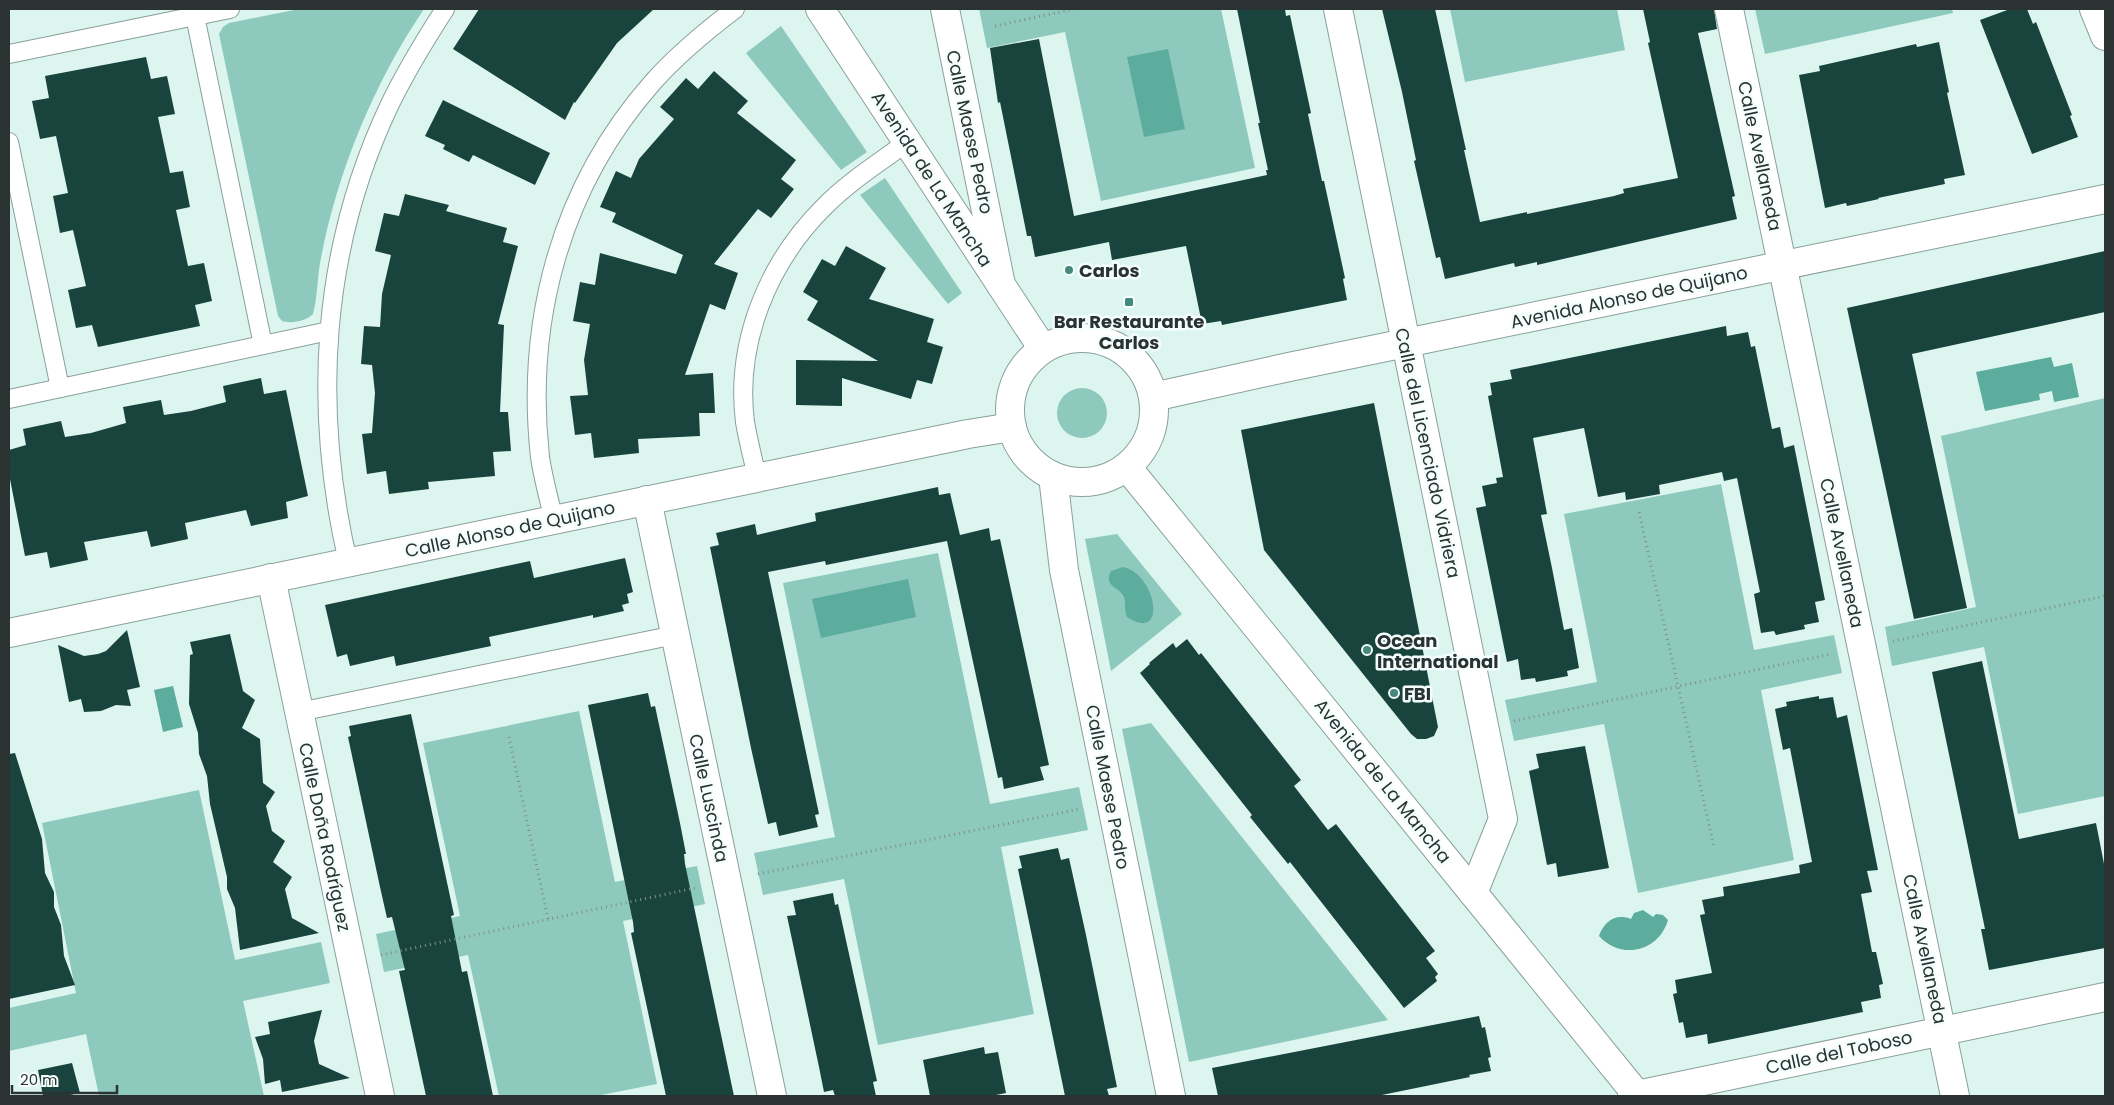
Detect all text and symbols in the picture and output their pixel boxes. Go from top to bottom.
street label: Calle Maese Pedro [940,48,1000,216]
street label: Calle Avellaneda [1732,79,1788,233]
street label: Avenida de La Mancha [866,86,998,272]
place label: Carlos [1079,258,1139,283]
street label: Avenida Alonso de Quijano [1508,260,1750,334]
marker: Carlos [1063,264,1075,276]
marker: Bar Restaurante Carlos [1123,296,1135,308]
place label: Bar Restaurante Carlos [1054,309,1204,355]
street label: Calle del Licenciado Vidriera [1389,326,1467,580]
street label: Calle Avellaneda [1814,476,1870,630]
street label: Calle Alonso de Quijano [403,495,617,563]
place label: Ocean International [1377,628,1499,674]
marker: Ocean International [1361,644,1373,656]
place label: FBI [1404,681,1431,706]
marker: FBI [1388,687,1400,699]
street label: Avenida de La Mancha [1309,693,1457,869]
street label: Calle Maese Pedro [1080,703,1136,871]
street label: Calle Luscinda [683,731,735,865]
street label: Calle Doña Rodríguez [293,740,357,934]
street label: Calle Avellaneda [1897,872,1953,1026]
street label: Calle del Toboso [1763,1024,1915,1080]
scale bar [12,1062,118,1094]
text: 20 m [20,1069,58,1090]

